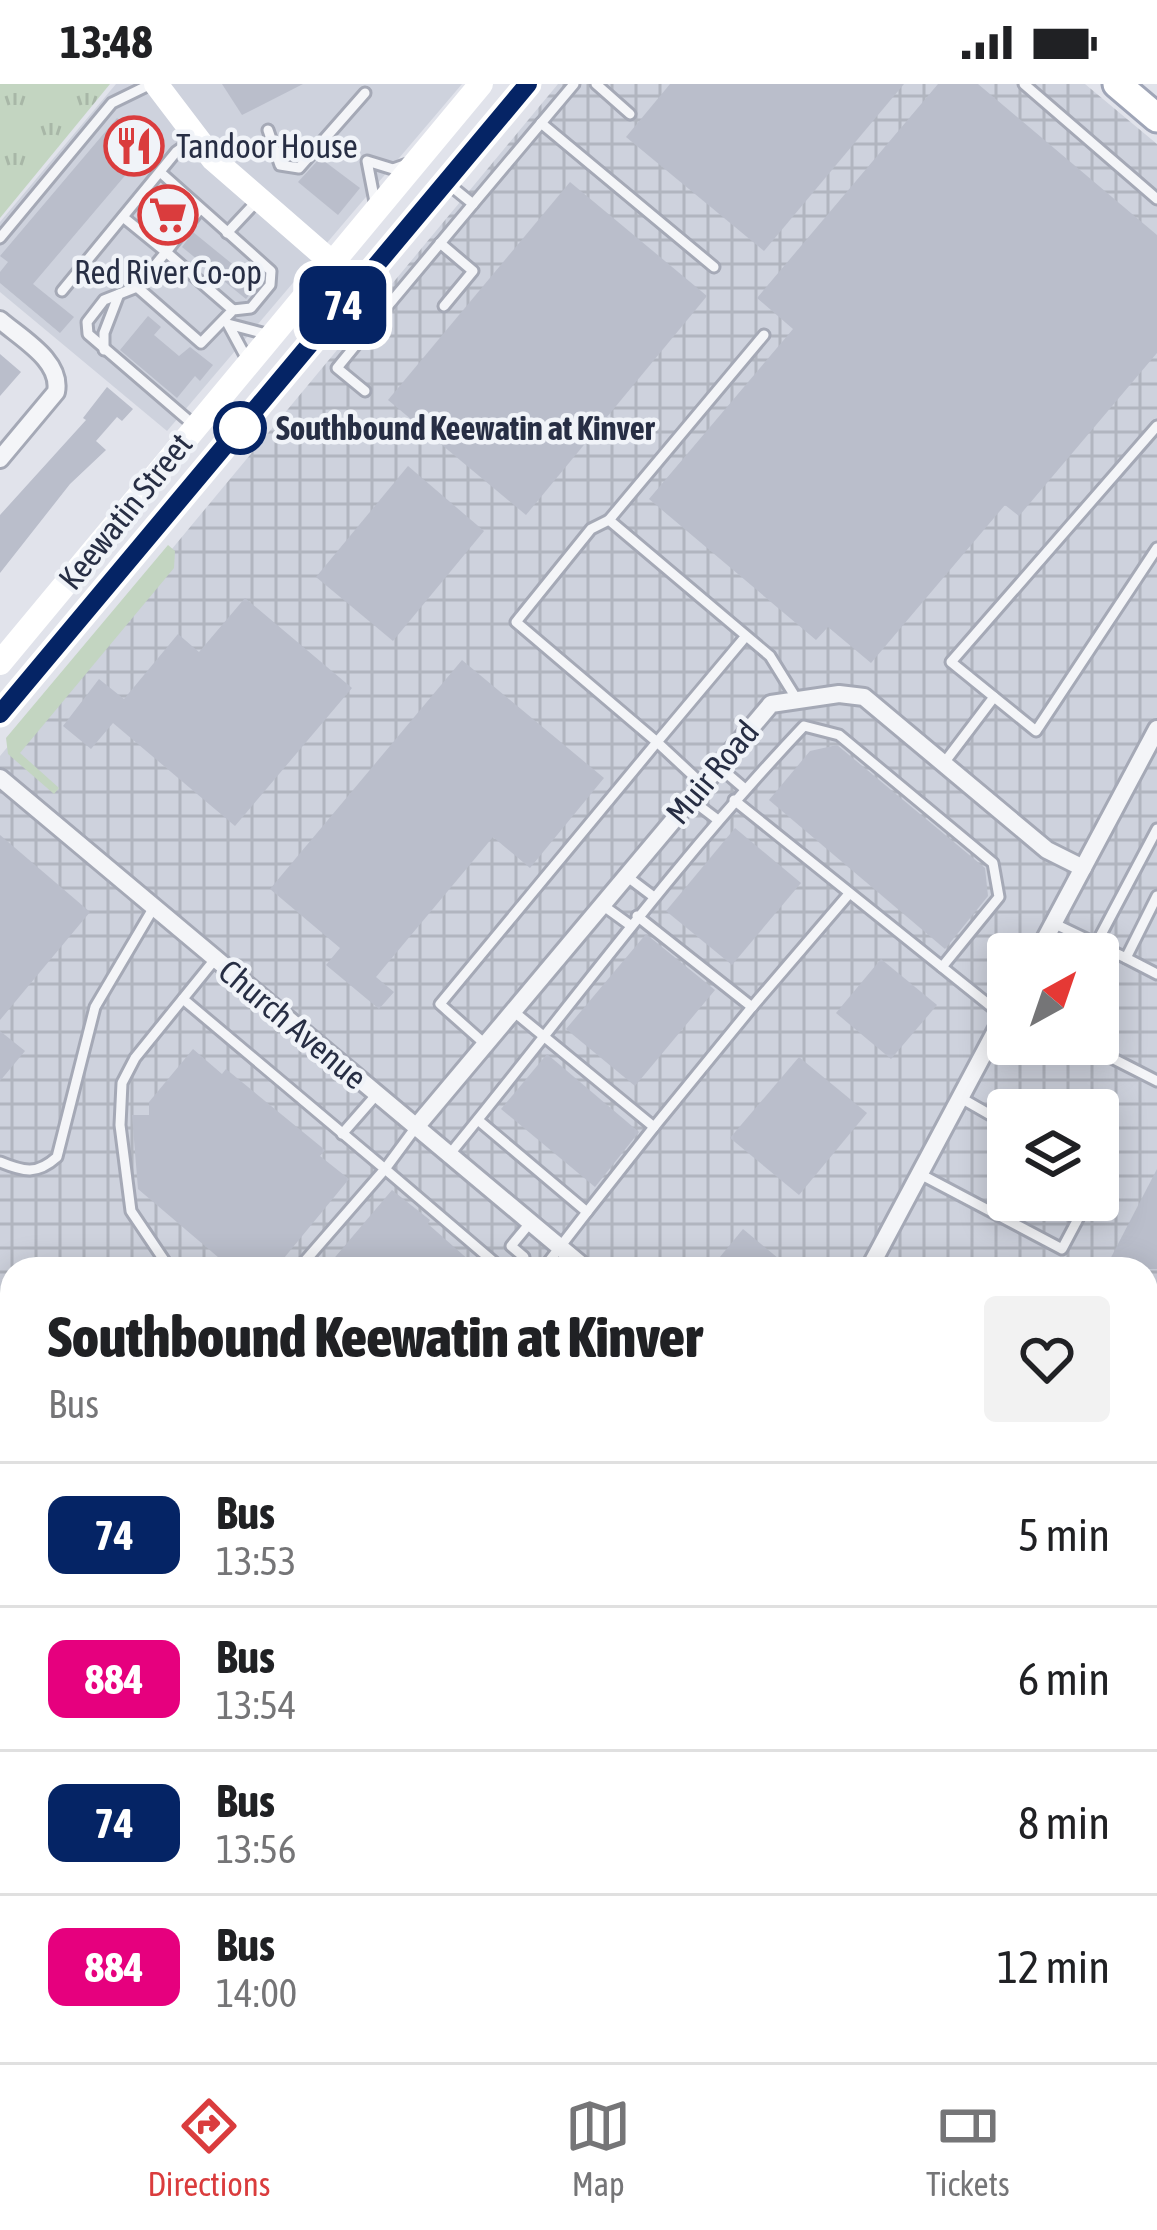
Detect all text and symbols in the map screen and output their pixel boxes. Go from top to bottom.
text: 13:48 [60,16,153,68]
restaurant icon: Tandoor House [103,115,165,177]
place label: Tandoor House [176,127,358,165]
supermarket icon: Red River Co-op [137,184,199,246]
place label: Red River Co-op [74,253,262,291]
line badge: 74 [289,266,397,344]
text: 74 [323,281,363,329]
marker: Southbound Keewatin at Kinver [215,403,265,453]
place label: Southbound Keewatin at Kinver [276,409,656,447]
street label: Keewatin Street [51,425,199,597]
street label: Muir Road [658,713,766,831]
north arrow [987,933,1119,1065]
map controls [987,933,1119,1221]
street label: Church Avenue [212,951,374,1097]
button: layers [987,1089,1119,1221]
button: heart [984,1296,1110,1422]
text: Southbound Keewatin at Kinver [48,1304,702,1369]
text: Bus [48,1382,99,1426]
text: Bus [216,1487,275,1539]
text: 5 min [1018,1509,1110,1561]
text: 74 [94,1511,134,1559]
text: 13:53 [216,1539,296,1583]
text: Bus [216,1631,275,1683]
text: 6 min [1018,1653,1110,1705]
text: 884 [84,1655,144,1703]
text: 13:54 [216,1683,296,1727]
text: Bus [216,1775,275,1827]
text: 8 min [1018,1797,1110,1849]
text: 74 [94,1799,134,1847]
text: 13:56 [216,1827,296,1871]
text: Bus [216,1919,275,1971]
text: 12 min [997,1941,1110,1993]
text: 884 [84,1943,144,1991]
text: 14:00 [216,1971,297,2015]
tab: Directions [147,2093,270,2203]
tab: Map [565,2093,631,2203]
tab: Tickets [926,2093,1010,2203]

